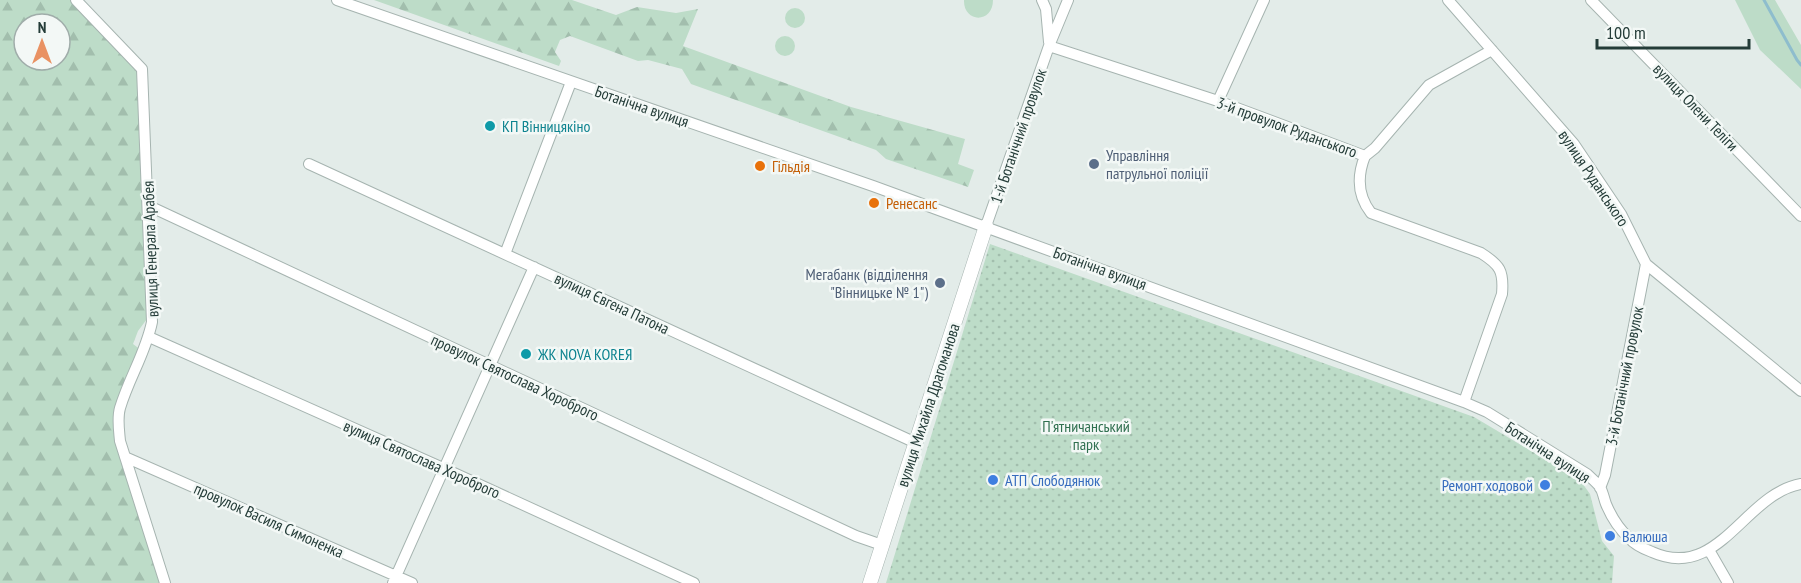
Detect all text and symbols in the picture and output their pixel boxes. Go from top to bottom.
north arrow [12,12,72,72]
scale bar [1597,12,1748,50]
text: N [38,17,46,37]
text: 100 m [1606,21,1646,44]
street label: вулиця Олени Теліги [1649,59,1743,155]
street label: 1-й Ботанічний провулок [986,65,1051,206]
street label: Ботанічна вулиця [592,81,692,131]
street label: 3-й провулок Руданського [1214,92,1360,162]
place label: КП Вінницякіно [502,116,590,136]
marker: КП Вінницякіно [483,119,497,133]
street label: вулиця Руданського [1554,126,1634,230]
place label: Управління патрульної поліції [1106,145,1209,183]
place label: Гільдія [772,156,810,176]
marker: Управління патрульної поліції [1087,157,1101,171]
marker: Гільдія [753,159,767,173]
street label: вулиця Генерала Арабея [138,180,162,318]
place label: Ренесанс [886,193,938,213]
marker: Ренесанс [867,196,881,210]
street label: Ботанічна вулиця [1051,242,1149,294]
place label: Мегабанк (відділення "Вінницьке № 1") [806,264,928,302]
street label: вулиця Євгена Патона [551,268,673,338]
marker: Мегабанк (відділення "Вінницьке № 1") [933,276,947,290]
street label: 3-й Ботанічний провулок [1601,304,1647,447]
street label: вулиця Михайла Драгоманова [892,321,964,489]
street label: провулок Святослава Хороброго [428,329,602,425]
place label: ЖК NOVA KOREЯ [537,344,632,364]
marker: ЖК NOVA KOREЯ [519,347,533,361]
street label: вулиця Святослава Хороброго [341,415,503,503]
park label: П'ятничанський парк [1042,416,1130,454]
street label: Ботанічна вулиця [1501,417,1595,487]
place label: АТП Слободянюк [1005,470,1101,490]
marker: АТП Слободянюк [986,473,1000,487]
place label: Ремонт ходовой [1442,475,1533,495]
street label: провулок Василя Симоненка [191,478,347,562]
marker: Ремонт ходовой [1538,478,1552,492]
place label: Валюша [1622,526,1668,546]
marker: Валюша [1603,529,1617,543]

